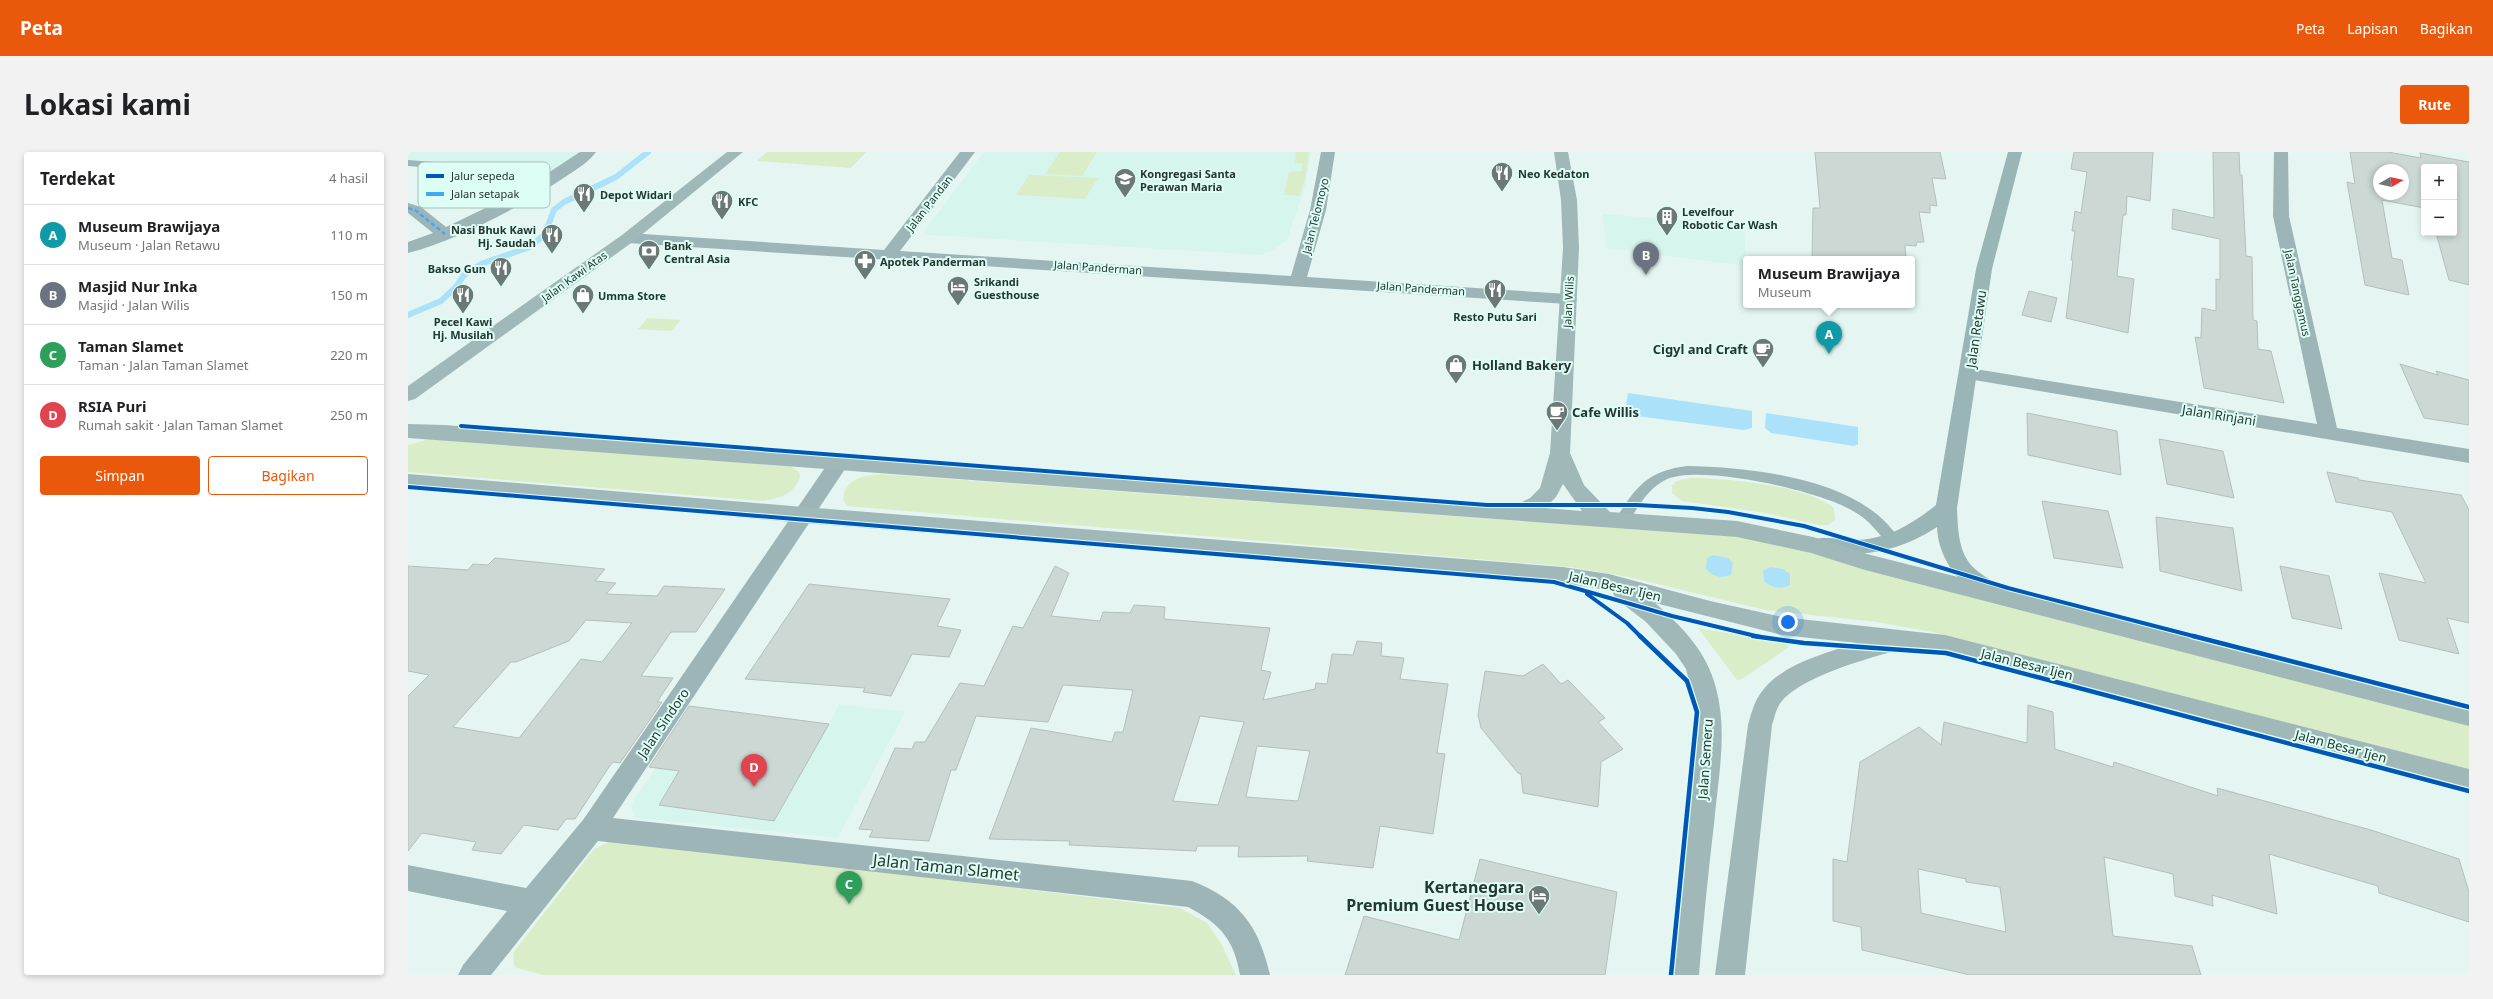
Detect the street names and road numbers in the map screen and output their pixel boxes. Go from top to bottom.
street label: Jalan Pandan [902,172,956,235]
street label: Jalan Telomoyo [1298,176,1332,257]
street label: Jalan Kawi Atas [537,247,610,305]
street label: Jalan Tanggamus [2281,247,2314,338]
street label: Jalan Panderman [1052,256,1143,278]
street label: Jalan Wilis [1559,276,1577,329]
street label: Jalan Panderman [1375,277,1466,299]
street label: Jalan Retawu [1961,289,1990,371]
street label: Jalan Rinjani [2179,400,2257,430]
street label: Jalan Besar Ijen [1565,566,1663,605]
street label: Jalan Besar Ijen [1977,643,2075,684]
street label: Jalan Sindoro [632,685,693,763]
street label: Jalan Semeru [1693,718,1717,802]
street label: Jalan Besar Ijen [2291,725,2389,767]
street label: Jalan Taman Slamet [870,848,1020,886]

